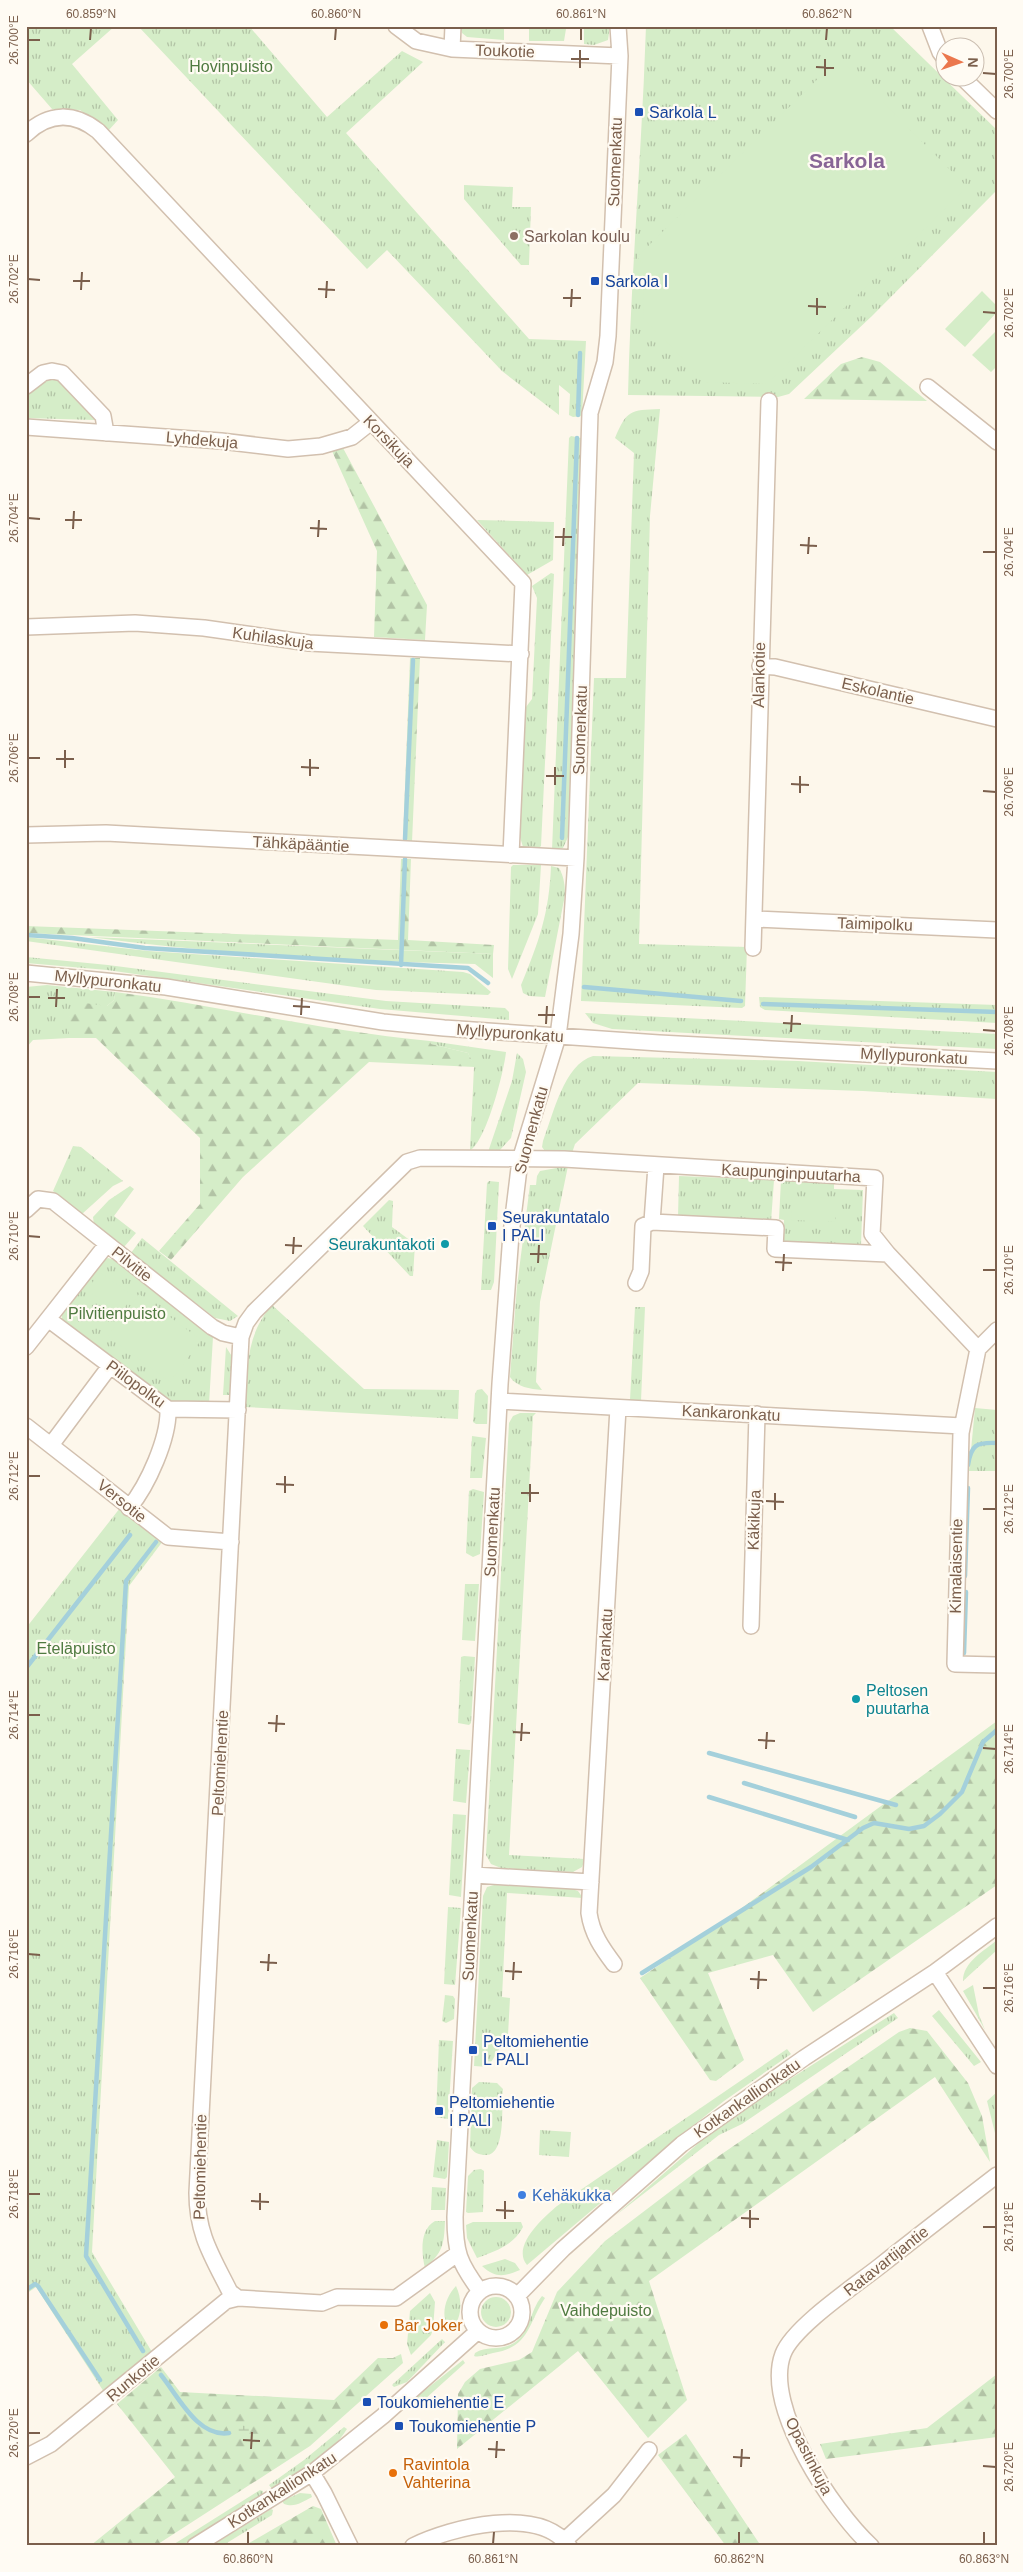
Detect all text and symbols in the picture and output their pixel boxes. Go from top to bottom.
text: 60.859°N [66,7,116,21]
text: 60.860°N [311,7,361,21]
text: 60.861°N [556,7,606,21]
text: 60.862°N [802,7,852,21]
text: 26.700°E [7,15,21,65]
north arrow [936,38,986,88]
street label: Toukotie [475,41,535,61]
text: 26.700°E [1002,49,1016,99]
text: N [965,57,981,68]
park label: Hovinpuisto [189,58,273,75]
place label: Sarkola L [649,104,717,121]
marker: Sarkola L [633,106,645,118]
street label: Suomenkatu [605,117,625,207]
district label: Sarkola [809,149,885,172]
place label: Sarkolan koulu [524,228,630,245]
marker: Sarkolan koulu [508,230,520,242]
text: 26.702°E [7,254,21,304]
place label: Sarkola I [605,273,668,290]
marker: Sarkola I [589,275,601,287]
text: 26.702°E [1002,288,1016,338]
street label: Korsikuja [360,411,418,471]
street label: Lyhdekuja [165,428,239,452]
text: 26.704°E [7,493,21,543]
text: 26.704°E [1002,527,1016,577]
street label: Kuhilaskuja [231,624,315,652]
street label: Alankotie [750,642,768,708]
street label: Eskolantie [840,674,916,708]
street label: Suomenkatu [570,685,590,775]
text: 26.706°E [7,733,21,783]
text: 26.706°E [1002,767,1016,817]
street label: Tähkäpääntie [252,833,350,855]
street label: Taimipolku [837,914,913,934]
street label: Myllypuronkatu [54,967,162,995]
text: 26.708°E [7,972,21,1022]
text: 26.708°E [1002,1006,1016,1056]
street label: Myllypuronkatu [456,1021,564,1045]
street label: Myllypuronkatu [860,1045,968,1067]
street label: Suomenkatu [511,1084,551,1176]
street label: Kaupunginpuutarha [721,1161,861,1185]
place label: Seurakuntatalo I PALI [502,1209,610,1244]
text: 26.710°E [7,1211,21,1261]
marker: Seurakuntatalo I PALI [486,1220,498,1232]
place label: Seurakuntakoti [328,1236,435,1253]
marker: Seurakuntakoti [439,1238,451,1250]
street label: Pilvitie [109,1243,156,1285]
text: 26.710°E [1002,1245,1016,1295]
park label: Pilvitienpuisto [68,1305,166,1322]
street label: Piilopolku [103,1357,169,1411]
street label: Kankaronkatu [681,1402,781,1424]
text: 26.712°E [7,1451,21,1501]
street label: Versotie [94,1476,150,1526]
text: 26.712°E [1002,1484,1016,1534]
street label: Suomenkatu [481,1487,503,1577]
street label: Käkikuja [744,1489,764,1551]
street label: Kimalaisentie [947,1518,965,1614]
street label: Karankatu [595,1608,615,1682]
park label: Eteläpuisto [36,1640,116,1657]
place label: Peltosen puutarha [866,1682,929,1717]
text: 26.714°E [7,1690,21,1740]
marker: Peltosen puutarha [850,1693,862,1705]
street label: Peltomiehentie [209,1710,231,1816]
text: 26.714°E [1002,1724,1016,1774]
street label: Suomenkatu [459,1891,481,1981]
text: 26.716°E [7,1929,21,1979]
text: 26.716°E [1002,1963,1016,2013]
place label: Peltomiehentie L PALI [483,2033,589,2068]
marker: Peltomiehentie L PALI [467,2044,479,2056]
street label: Kotkankallionkatu [691,2055,803,2141]
place label: Peltomiehentie I PALI [449,2094,555,2129]
marker: Peltomiehentie I PALI [433,2105,445,2117]
street label: Peltomiehentie [191,2114,209,2220]
text: 26.718°E [7,2169,21,2219]
place label: Kehäkukka [532,2187,611,2204]
marker: Kehäkukka [516,2189,528,2201]
text: 26.718°E [1002,2202,1016,2252]
street label: Ratavartijantie [840,2223,932,2299]
park label: Vaihdepuisto [560,2302,652,2319]
place label: Bar Joker [394,2317,463,2334]
marker: Bar Joker [378,2319,390,2331]
street label: Runkotie [103,2351,163,2405]
place label: Toukomiehentie E [377,2394,504,2411]
marker: Toukomiehentie E [361,2396,373,2408]
text: 26.720°E [7,2408,21,2458]
street label: Opastinkuja [782,2414,836,2498]
place label: Toukomiehentie P [409,2418,536,2435]
marker: Toukomiehentie P [393,2420,405,2432]
text: 26.720°E [1002,2442,1016,2492]
street label: Kotkankallionkatu [225,2449,339,2531]
place label: Ravintola Vahterina [403,2456,470,2491]
marker: Ravintola Vahterina [387,2467,399,2479]
text: 60.860°N [223,2552,273,2566]
text: 60.861°N [468,2552,518,2566]
text: 60.862°N [714,2552,764,2566]
text: 60.863°N [959,2552,1009,2566]

